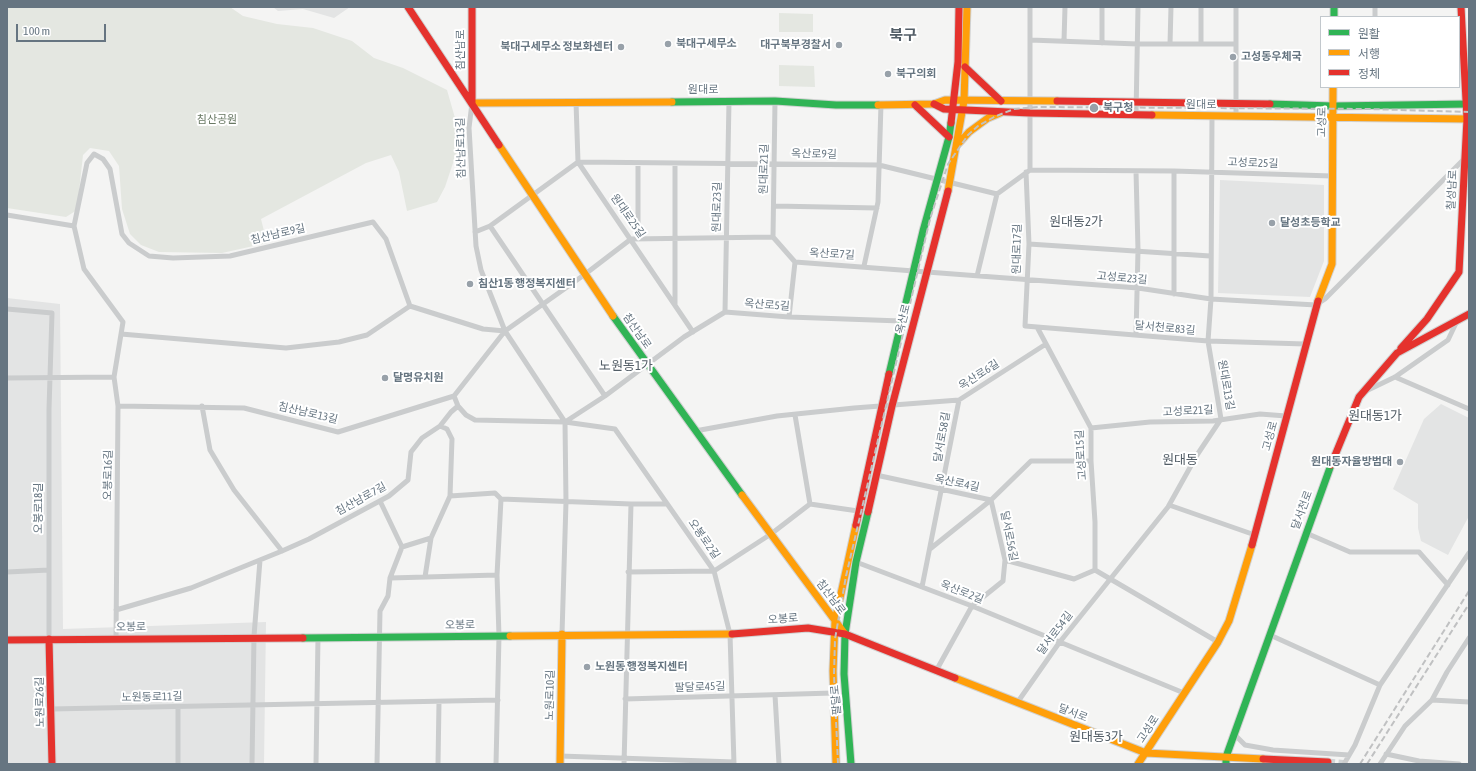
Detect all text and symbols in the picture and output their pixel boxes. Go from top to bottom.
scale bar [18,16,108,42]
legend [1320,16,1460,88]
text: 100 m [23,24,50,38]
district label: 북구 [889,26,917,44]
text: 원활 [1358,27,1380,41]
street label: 침산남로 [454,30,468,70]
place label: 북대구세무소 [676,37,737,51]
place label: 대구북부경찰서 [760,38,831,52]
marker: 북대구세무소 [663,39,673,49]
place label: 북대구세무소 정보화센터 [500,40,613,54]
marker: 대구북부경찰서 [834,40,844,50]
marker: 북대구세무소 정보화센터 [616,42,626,52]
text: 서행 [1358,47,1380,61]
place label: 고성동우체국 [1241,50,1302,64]
marker: 고성동우체국 [1228,52,1238,62]
place label: 북구의회 [896,67,936,81]
text: 정체 [1358,67,1380,81]
marker: 북구의회 [883,69,893,79]
street label: 원대로 [688,83,718,97]
street label: 원대로 [1186,98,1216,112]
place label: 북구청 [1103,101,1133,115]
marker: 북구청 [1088,102,1100,114]
street label: 고성로 [1315,107,1329,137]
park label: 침산공원 [197,113,237,127]
street label: 침산남로13길 [454,117,468,179]
street label: 원대로21길 [757,143,771,195]
street label: 옥산로9길 [791,147,837,161]
street label: 고성로25길 [1227,156,1279,170]
street label: 칠성남로 [1444,169,1460,211]
street label: 원대로23길 [710,181,724,233]
street label: 원대로25길 [608,191,648,241]
district label: 원대동2가 [1049,214,1103,230]
place label: 달성초등학교 [1280,216,1341,230]
marker: 달성초등학교 [1267,218,1277,228]
street label: 침산남로9길 [249,221,307,247]
street label: 원대로17길 [1010,223,1024,275]
street label: 옥산로7길 [809,246,855,262]
street label: 고성로23길 [1096,269,1148,287]
place label: 침산1동 행정복지센터 [478,277,576,291]
marker: 침산1동 행정복지센터 [465,279,475,289]
street label: 옥산로5길 [744,297,790,313]
street label: 옥산로 [893,303,913,335]
street label: 침산남로 [620,311,654,351]
street label: 달서천로83길 [1134,319,1196,337]
street label: 옥산로6길 [956,357,1002,393]
district label: 노원동1가 [599,358,653,374]
street label: 원대로13길 [1215,359,1237,411]
place label: 달명유치원 [393,371,444,385]
marker: 달명유치원 [380,373,390,383]
street label: 침산남로13길 [277,400,339,426]
street label: 고성로21길 [1162,403,1214,419]
district label: 원대동1가 [1348,408,1402,424]
street label: 달서로58길 [931,411,953,463]
street label: 고성로 [1260,420,1280,452]
street label: 고성로15길 [1073,429,1089,481]
street label: 오봉로16길 [101,449,115,501]
district label: 원대동 [1162,452,1198,468]
place label: 원대동자율방범대 [1311,455,1392,469]
marker: 원대동자율방범대 [1395,457,1405,467]
street label: 옥산로4길 [933,472,981,494]
street label: 침산남로7길 [333,480,389,518]
street label: 오봉로18길 [32,483,46,533]
street label: 달서천로 [1289,489,1315,531]
street label: 달서로56길 [998,510,1020,562]
street label: 오봉로2길 [686,517,722,561]
street label: 침산남로 [814,577,848,617]
street label: 옥산로2길 [938,578,986,606]
street label: 달서로54길 [1034,609,1076,657]
street label: 오봉로 [767,611,799,627]
street label: 오봉로 [445,618,475,632]
street label: 오봉로 [116,620,146,634]
place label: 노원동 행정복지센터 [595,660,688,674]
marker: 노원동 행정복지센터 [582,662,592,672]
street label: 노원로10길 [543,669,557,721]
street label: 노원로26길 [33,676,47,728]
street label: 팔달로45길 [674,680,726,694]
street label: 팔달로 [828,684,844,716]
street label: 노원동로11길 [121,690,183,704]
street label: 달서로 [1056,701,1090,725]
street label: 고성로 [1134,713,1162,745]
district label: 원대동3가 [1069,729,1123,745]

